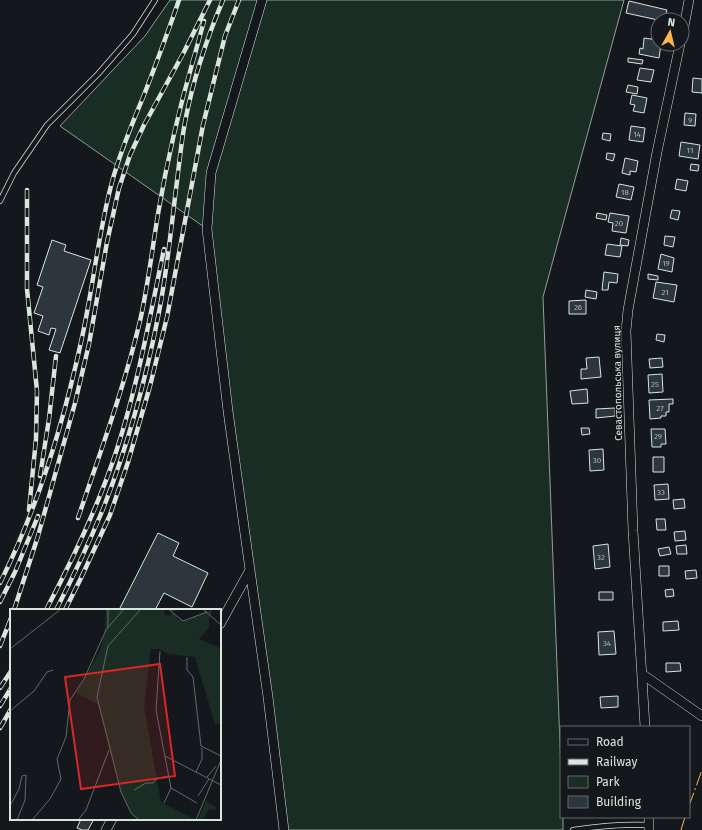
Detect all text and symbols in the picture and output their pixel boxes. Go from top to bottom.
north arrow [650,12,690,52]
text: N [667,16,676,30]
house number: 9 [688,116,692,125]
house number: 14 [633,130,642,139]
house number: 11 [687,146,693,155]
house number: 18 [621,188,630,197]
house number: 20 [615,219,624,228]
house number: 19 [662,259,670,268]
house number: 21 [661,288,669,297]
house number: 26 [574,303,582,312]
street label: Севастопольська вулиця [611,325,625,441]
house number: 25 [651,380,659,389]
house number: 27 [656,404,664,413]
house number: 29 [654,432,662,441]
house number: 30 [593,456,602,465]
house number: 33 [657,488,665,497]
house number: 32 [597,553,605,562]
inset map [10,609,221,820]
house number: 34 [603,639,612,648]
legend [560,726,690,818]
text: Road [596,735,624,749]
text: Railway [596,755,637,769]
text: Park [596,775,620,789]
text: Building [596,795,642,809]

